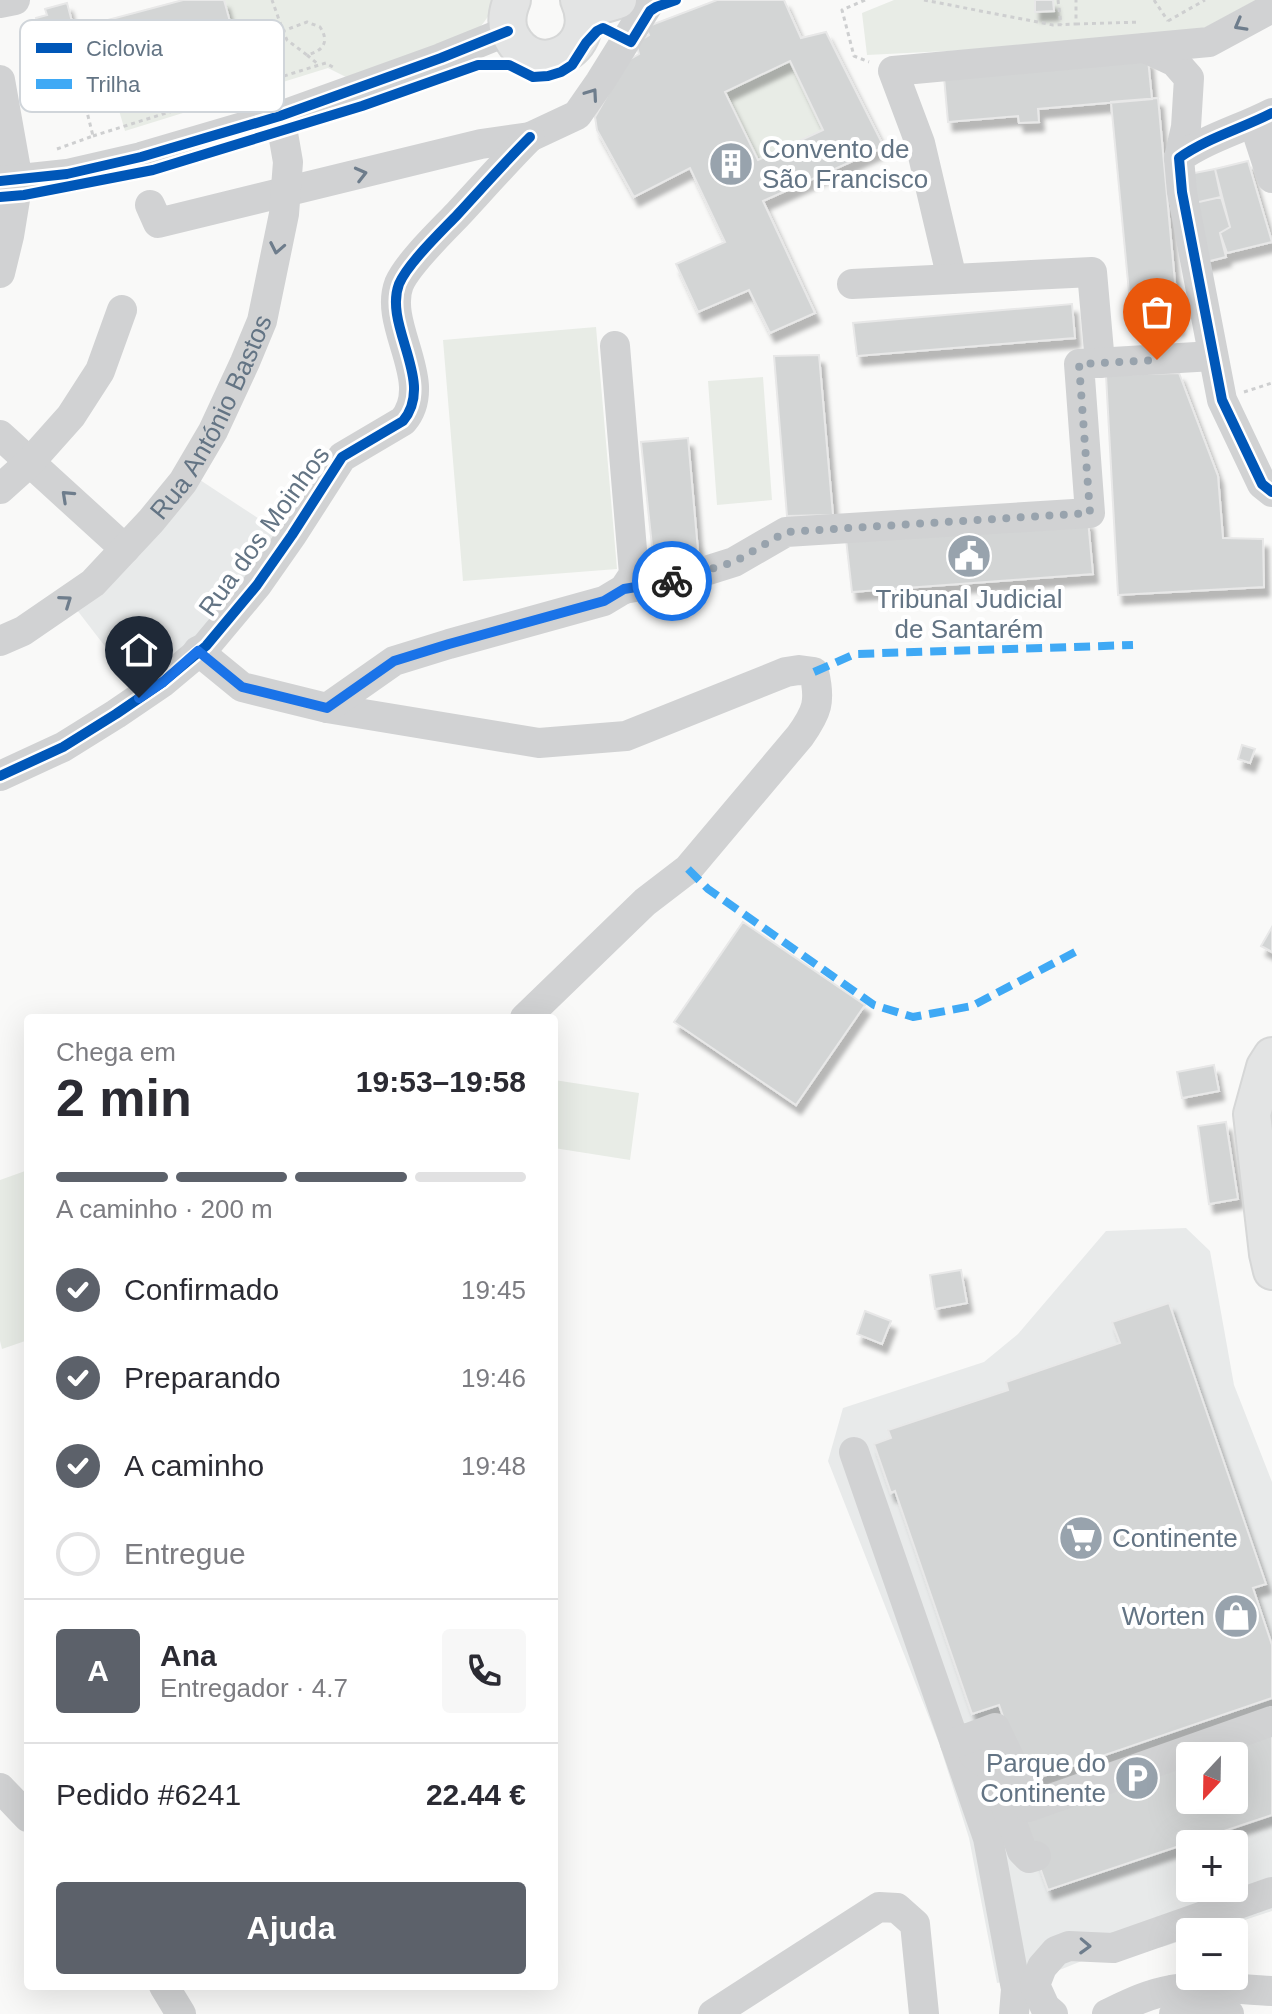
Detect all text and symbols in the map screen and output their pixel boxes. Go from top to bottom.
one-way arrow [1235,15,1249,31]
legend [20,20,284,112]
text: Ciclovia [86,36,164,61]
text: Trilha [86,72,141,97]
one-way arrow [582,88,597,102]
place label: Convento de São Francisco [762,134,928,194]
building icon: Convento de São Francisco [707,140,755,188]
one-way arrow [354,166,367,183]
one-way arrow [269,241,286,255]
pin [1123,278,1191,360]
icon: bag [1135,290,1179,334]
street label: Rua António Bastos [144,310,278,525]
street label: Rua dos Moinhos [192,440,336,622]
one-way arrow [62,491,76,506]
public building icon: Tribunal Judicial de Santarém [945,532,993,580]
courier [632,541,712,621]
icon: bike [650,559,694,603]
place label: Tribunal Judicial de Santarém [876,584,1062,644]
one-way arrow [58,596,72,611]
pin [105,616,173,698]
icon: home [117,628,161,672]
text: Chega em [56,1037,176,1067]
text: 19:53–19:58 [356,1065,526,1098]
text: 2 min [56,1069,192,1127]
text: A caminho · 200 m [56,1194,273,1224]
icon: check [56,1268,100,1312]
text: Confirmado [124,1273,279,1306]
text: 19:45 [461,1275,526,1305]
icon: check [56,1356,100,1400]
text: Preparando [124,1361,281,1394]
text: 19:46 [461,1363,526,1393]
icon: check [56,1444,100,1488]
text: A caminho [124,1449,264,1482]
text: 19:48 [461,1451,526,1481]
supermarket icon: Continente [1057,1514,1105,1562]
place label: Continente [1112,1523,1238,1553]
text: Entregue [124,1537,246,1570]
shop icon: Worten [1212,1592,1260,1640]
place label: Worten [1122,1601,1205,1631]
button: phone [442,1629,526,1713]
text: Ana [160,1639,217,1672]
text: A [87,1654,109,1687]
text: Entregador · 4.7 [160,1673,348,1703]
north arrow [1176,1742,1248,1814]
map controls [1176,1742,1248,1990]
place label: Parque do Continente [980,1748,1106,1808]
parking icon: Parque do Continente [1113,1754,1161,1802]
text: Pedido #6241 [56,1778,241,1811]
text: 22.44 € [426,1778,526,1811]
button: + [1176,1830,1248,1902]
button: Ajuda [56,1882,526,1974]
button: − [1176,1918,1248,1990]
one-way arrow [1079,1938,1092,1955]

